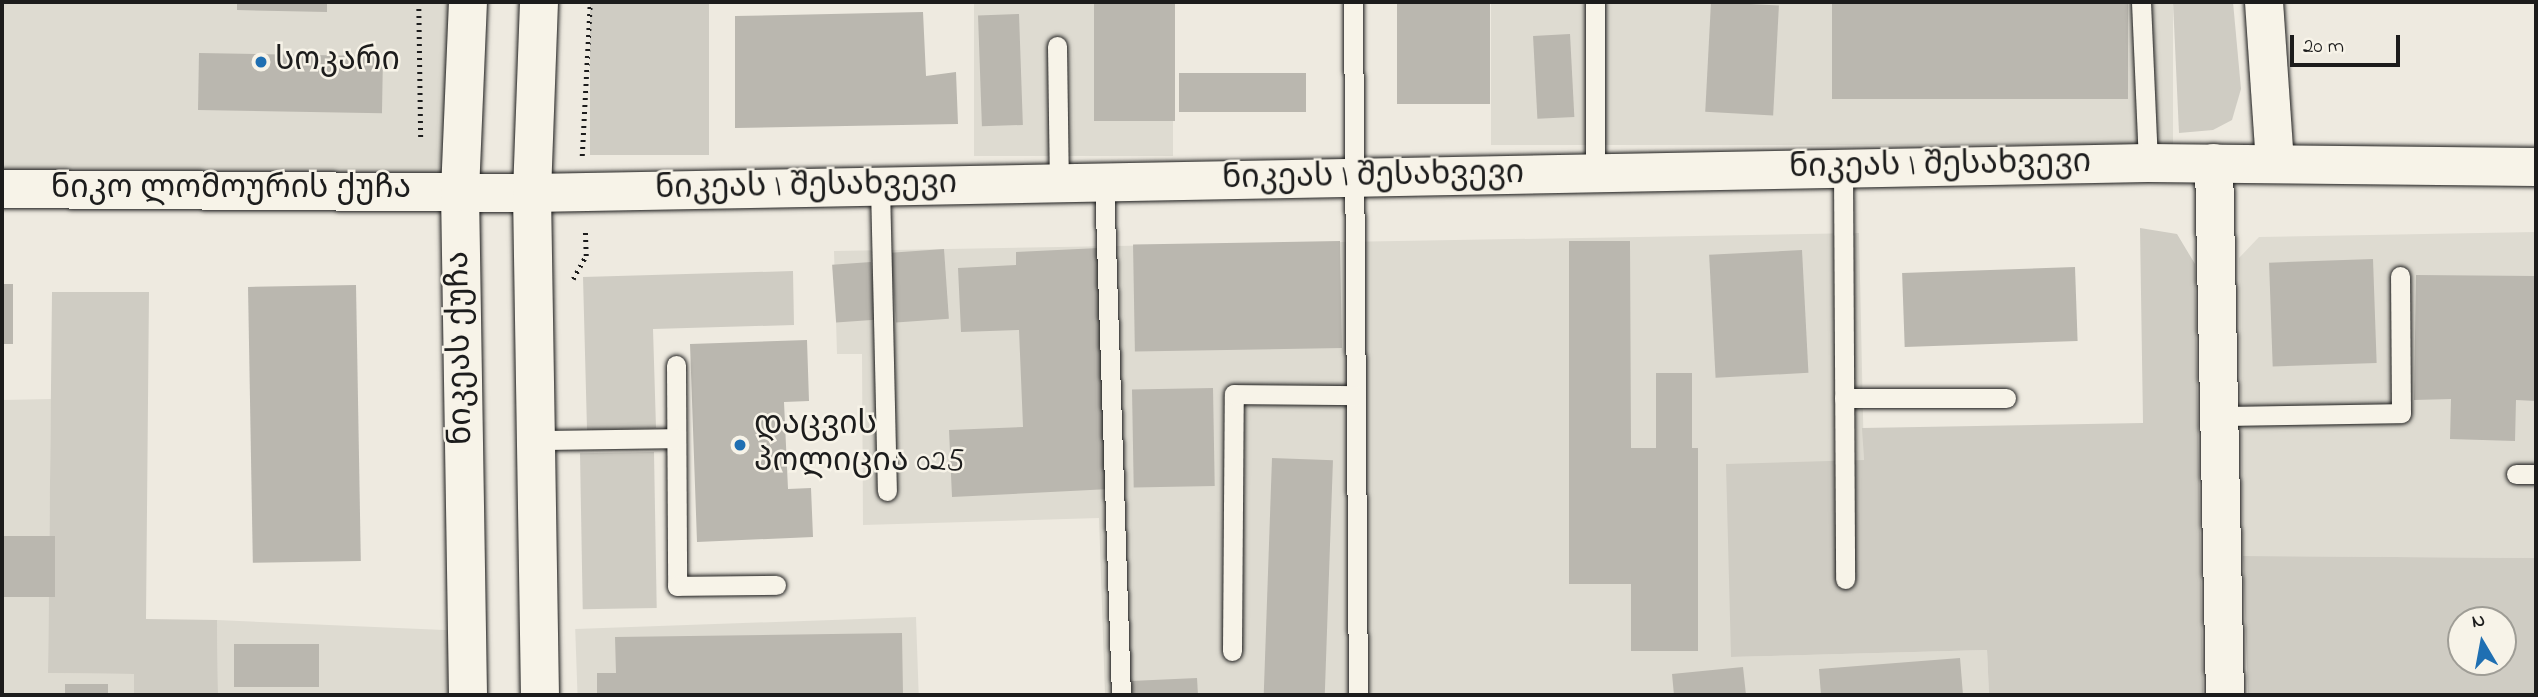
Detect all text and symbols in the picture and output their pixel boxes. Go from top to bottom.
scale bar [2293,21,2403,65]
text: 20 m [2303,32,2344,62]
place label: სოკარი [275,43,400,81]
marker: სოკარი [253,54,269,70]
street label: ნიკეას I შესახვევი [1789,145,2091,189]
street label: ნიკეას I შესახვევი [1222,156,1524,200]
street label: ნიკეას I შესახვევი [655,166,957,210]
street label: ნიკო ლომოურის ქუჩა [51,171,411,209]
street label: ნიკეას ქუჩა [441,251,483,445]
place label: დაცვის პოლიცია 025 [754,408,965,483]
marker: დაცვის პოლიცია 025 [732,437,748,453]
north arrow [2447,606,2517,676]
text: N [2470,607,2487,636]

